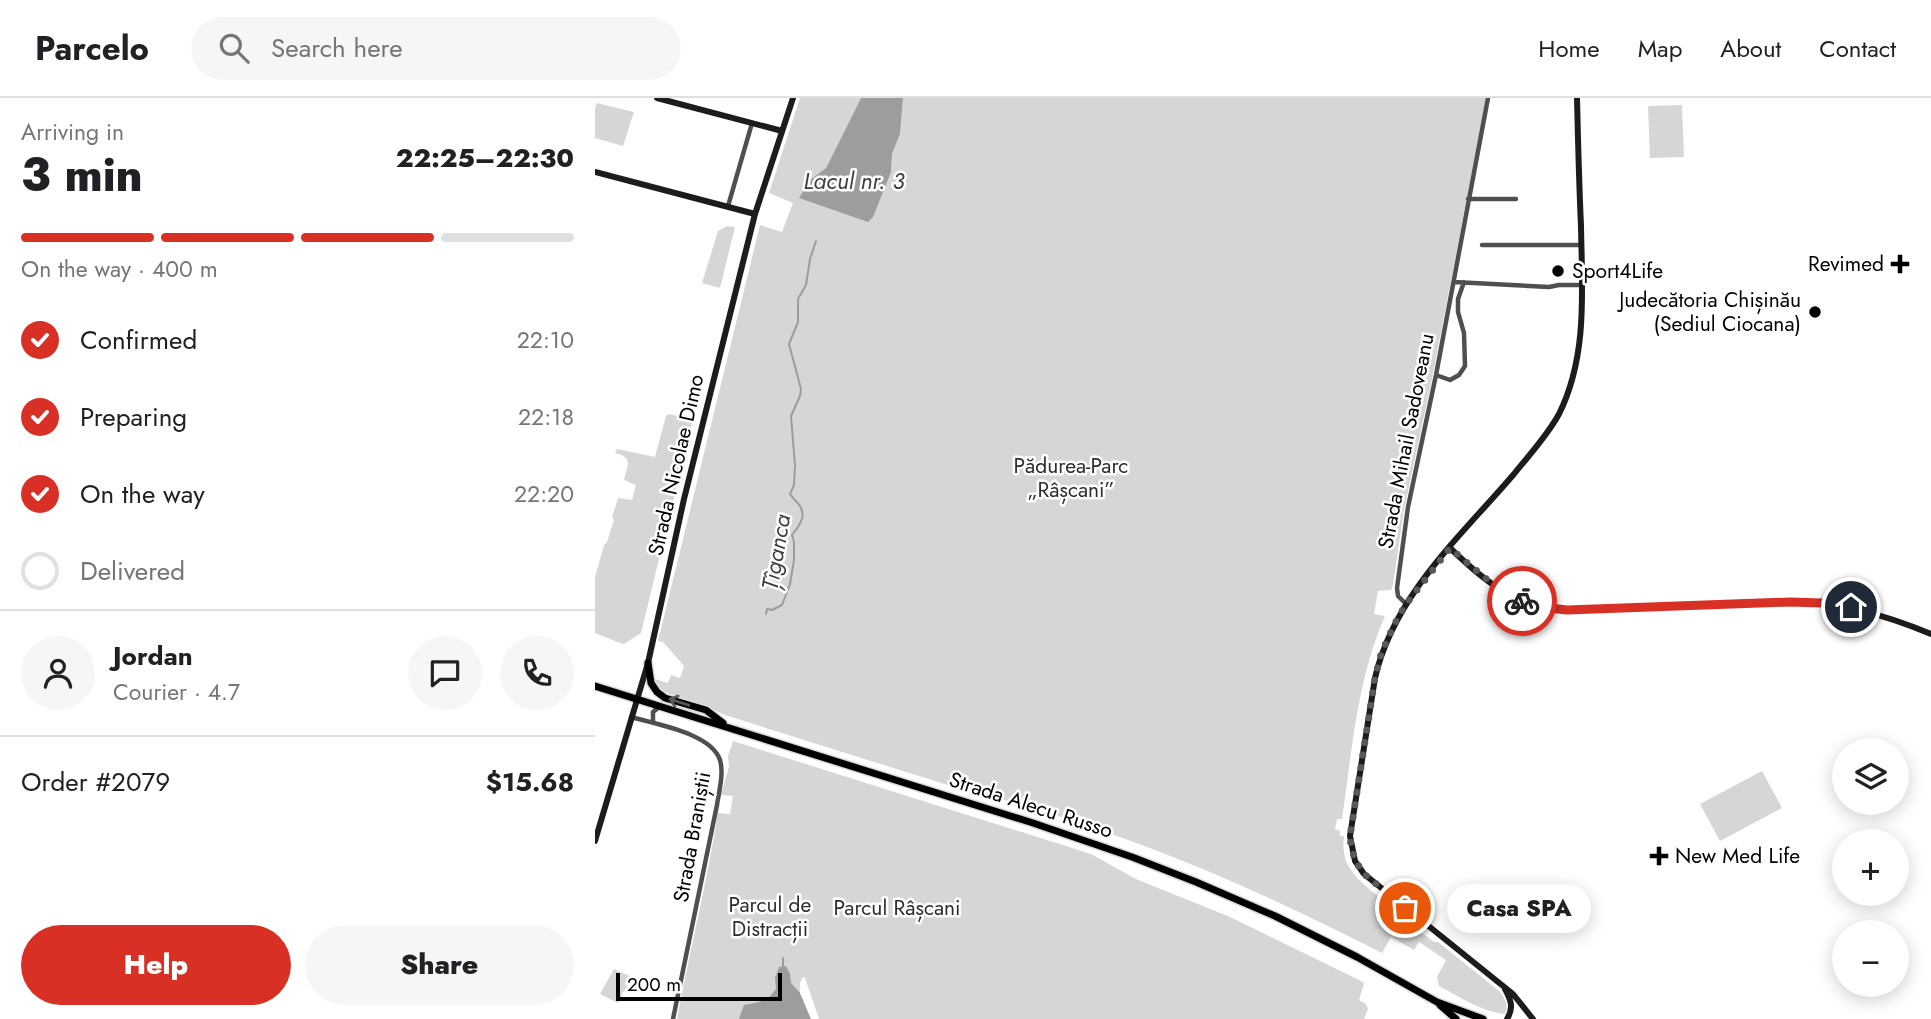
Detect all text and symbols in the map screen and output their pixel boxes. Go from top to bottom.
search box [191,17,681,80]
text: Parcelo [35,25,149,72]
icon: search [215,29,253,67]
text: Search here [271,29,403,67]
text: Home [1538,31,1600,66]
text: Map [1638,31,1682,66]
text: About [1720,31,1781,66]
text: Contact [1819,31,1896,66]
text: Arriving in [21,115,124,149]
text: 22:25–22:30 [396,139,574,177]
text: 3 min [21,142,143,208]
water label: Lacul nr. 3 [804,164,905,198]
place label: Revimed [1808,249,1884,279]
text: On the way · 400 m [21,252,218,286]
marker: Revimed [1890,254,1910,274]
place label: Sport4Life [1572,256,1663,286]
marker: Sport4Life [1550,263,1566,279]
place label: Judecătoria Chișinău (Sediul Ciocana) [1616,285,1801,339]
marker: Judecătoria Chișinău (Sediul Ciocana) [1807,304,1823,320]
icon: check [21,321,59,359]
text: Confirmed [80,321,197,359]
text: 22:10 [517,323,574,357]
street label: Strada Mihail Sadoveanu [1370,331,1442,551]
street label: Strada Nicolae Dimo [641,371,711,559]
icon: check [21,398,59,436]
text: Preparing [80,398,187,436]
text: 22:18 [518,400,574,434]
park label: Pădurea-Parc „Râșcani” [1014,451,1128,505]
icon: check [21,475,59,513]
text: On the way [80,475,205,513]
text: 22:20 [514,477,574,511]
water label: Țîganca [753,511,799,593]
text: Delivered [80,552,185,590]
courier [1487,566,1557,636]
pin [1821,577,1881,637]
icon: bike [1503,582,1541,620]
icon: home [1832,588,1870,626]
button: person [21,636,95,710]
button: chat [408,636,482,710]
button: phone [500,636,574,710]
text: Jordan [113,637,193,675]
text: Courier · 4.7 [113,675,240,709]
one-way arrow [669,695,691,707]
map controls [1832,738,1909,997]
button: layers [1832,738,1909,815]
text: Order #2079 [21,763,170,801]
text: $15.68 [486,763,574,801]
street label: Strada Alecu Russo [945,764,1117,846]
street label: Strada Braniștii [666,769,718,905]
button: + [1832,829,1909,906]
place label: New Med Life [1675,841,1800,871]
marker: New Med Life [1649,846,1669,866]
pin [1375,878,1435,938]
callout: Casa SPA [1447,884,1591,932]
icon: bag [1386,889,1424,927]
park label: Parcul de Distracții [729,890,812,944]
text: Casa SPA [1466,891,1572,925]
park label: Parcul Râșcani [833,893,961,923]
button: − [1832,920,1909,997]
button: Help [21,925,291,1005]
button: Share [305,925,574,1005]
scale bar [616,970,782,1002]
text: 200 m [627,971,681,998]

